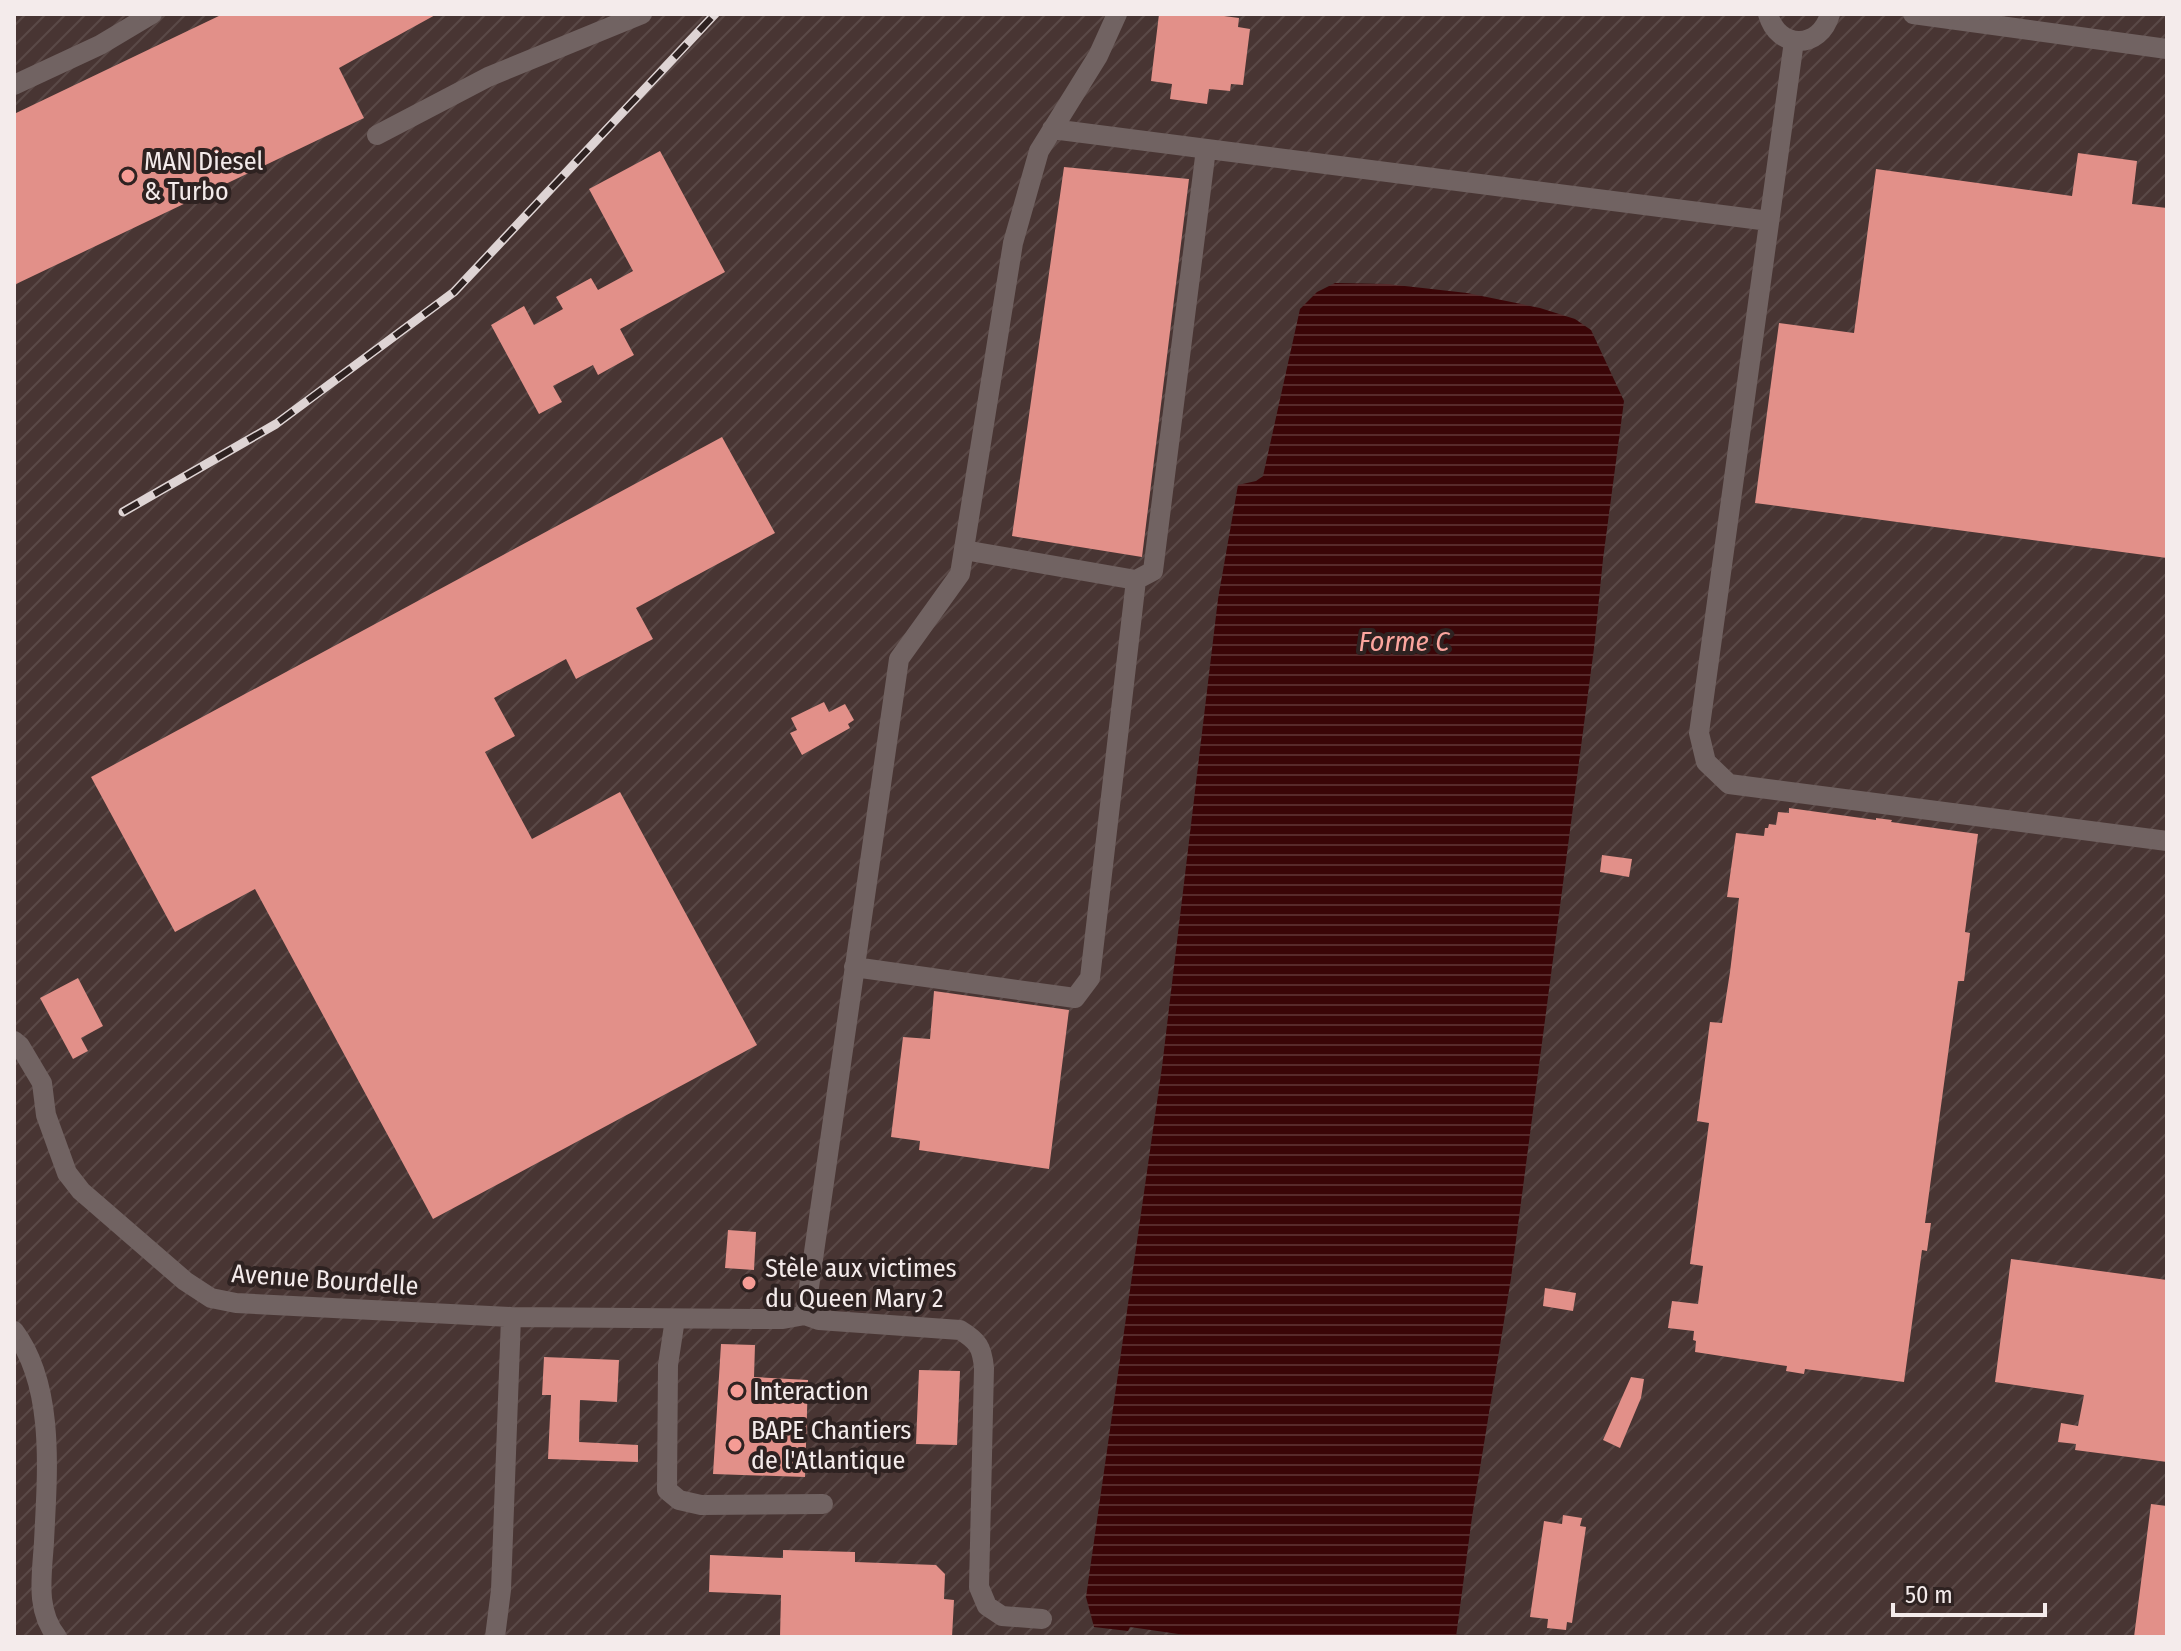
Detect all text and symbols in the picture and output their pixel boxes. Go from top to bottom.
place label: MAN Diesel & Turbo [144,146,264,207]
marker: MAN Diesel & Turbo [119,167,137,185]
water label: Forme C [1359,625,1451,658]
place label: Stèle aux victimes du Queen Mary 2 [765,1253,957,1314]
street label: Avenue Bourdelle [230,1258,420,1302]
marker: Stèle aux victimes du Queen Mary 2 [740,1274,758,1292]
place label: Interaction [753,1376,869,1407]
marker: Interaction [728,1382,746,1400]
place label: BAPE Chantiers de l'Atlantique [751,1415,911,1476]
marker: BAPE Chantiers de l'Atlantique [726,1436,744,1454]
scale bar [1893,1567,2045,1617]
text: 50 m [1905,1581,1953,1609]

